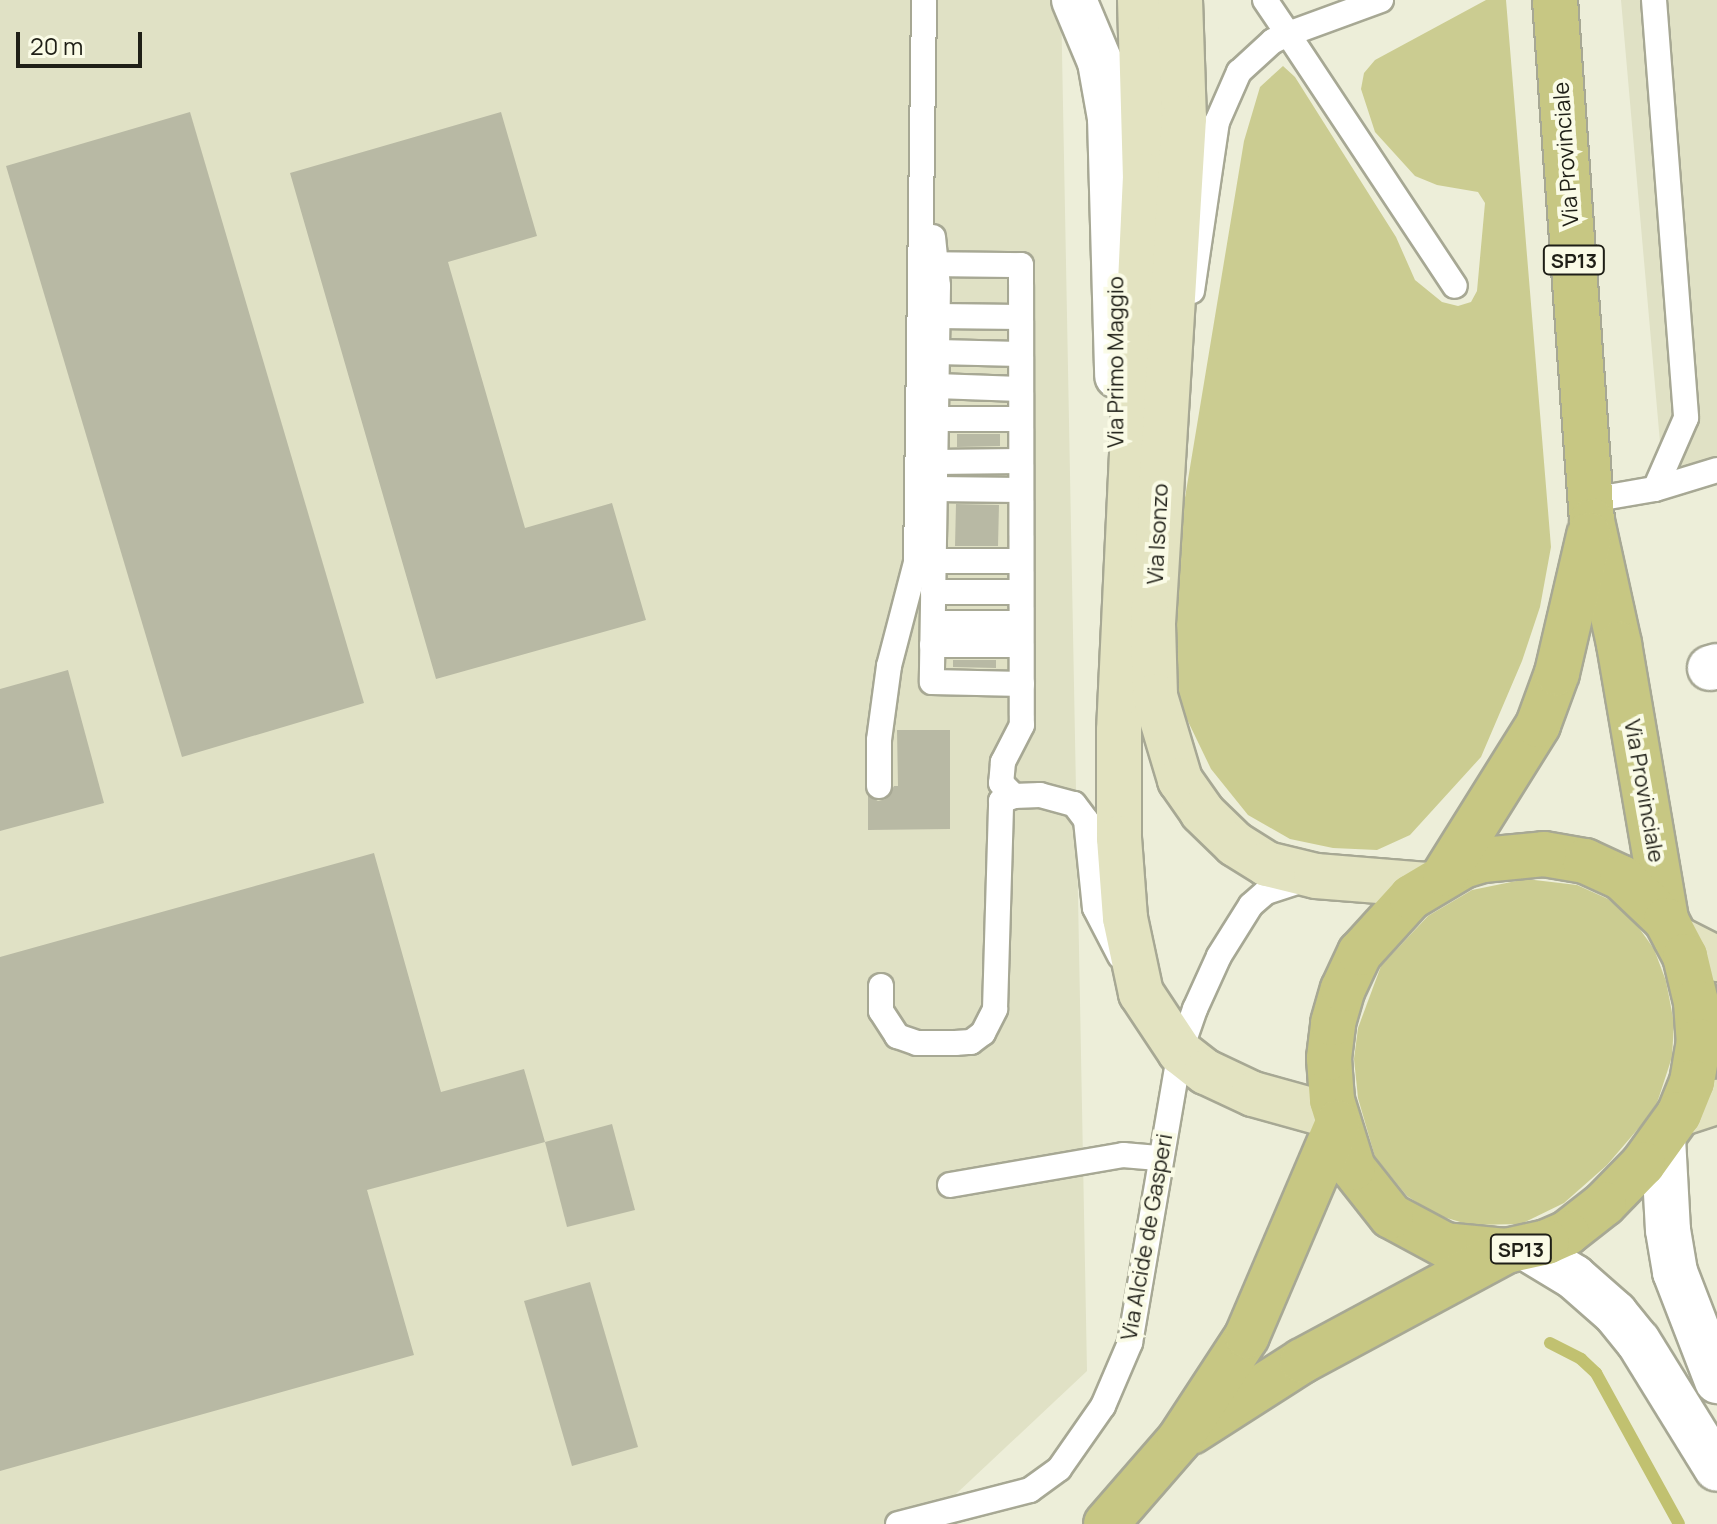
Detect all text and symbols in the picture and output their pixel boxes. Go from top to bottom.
scale bar [20,16,146,66]
text: 20 m [30,29,83,62]
street label: Via Provinciale [1548,81,1584,227]
road number: SP13 [1542,244,1606,276]
street label: Via Primo Maggio [1103,276,1129,448]
street label: Via Isonzo [1142,483,1174,585]
street label: Via Provinciale [1618,717,1670,865]
street label: Via Alcide de Gasperi [1116,1132,1178,1342]
road number: SP13 [1489,1233,1553,1265]

